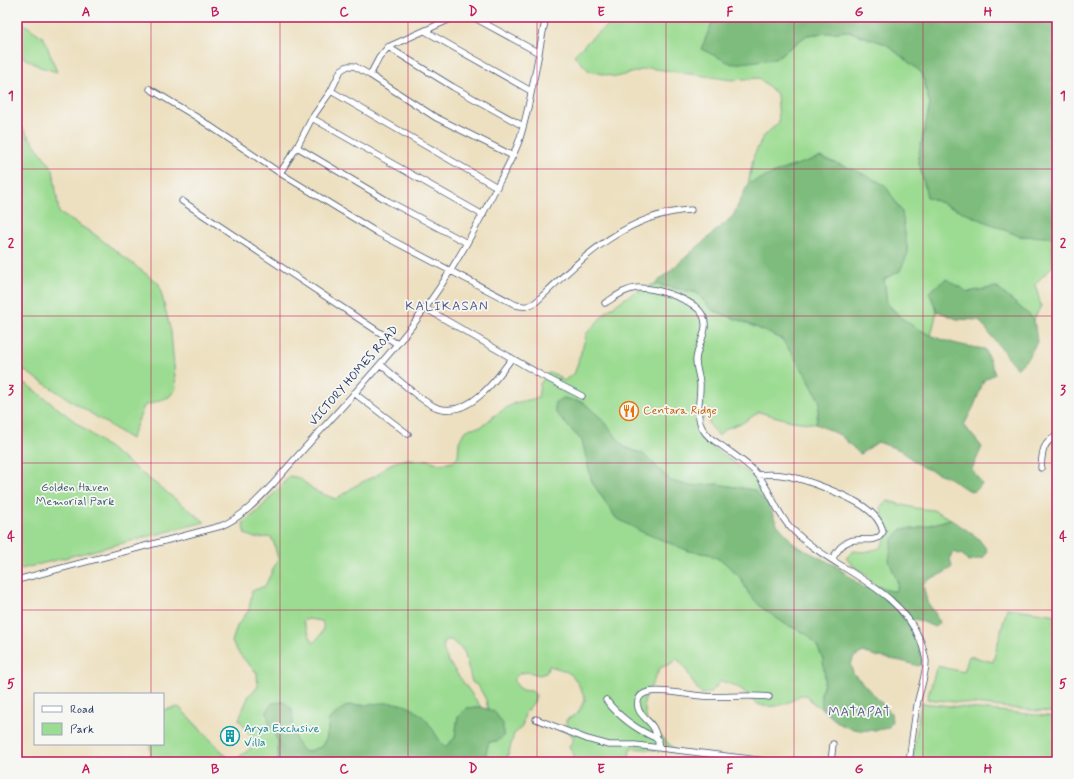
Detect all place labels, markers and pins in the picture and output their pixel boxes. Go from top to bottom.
restaurant icon: Centara Ridge [618,400,640,422]
place label: Centara Ridge [643,403,717,419]
place label: Arya Exclusive Villa [244,721,320,751]
building icon: Arya Exclusive Villa [219,725,241,747]

